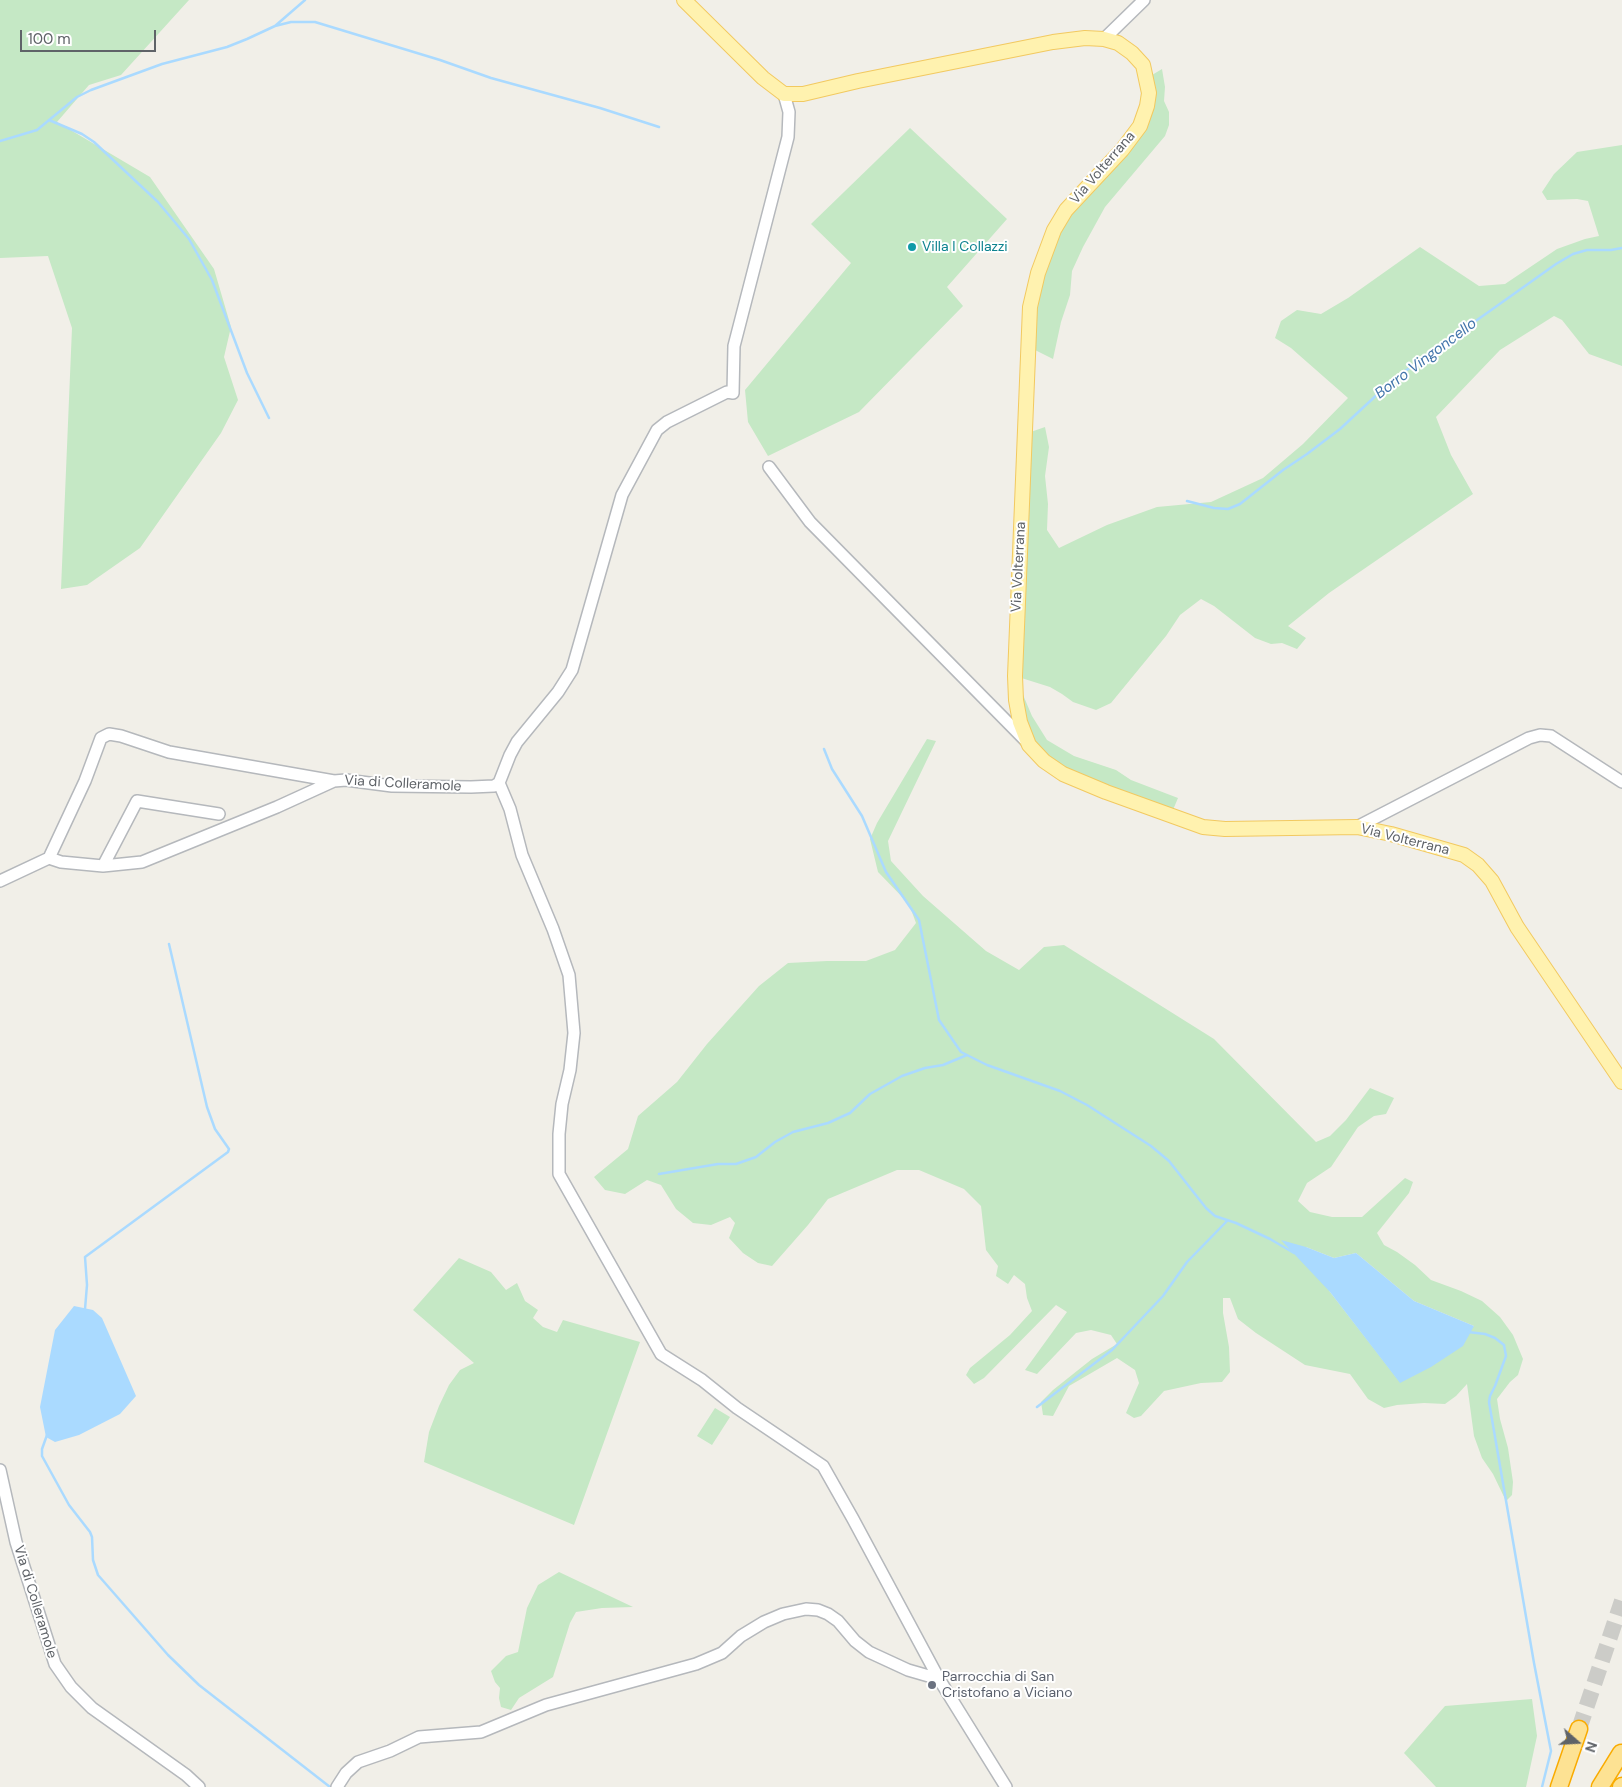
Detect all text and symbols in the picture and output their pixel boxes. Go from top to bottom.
scale bar [22,20,159,52]
text: 100 m [28,29,71,49]
street label: Via Volterrana [1067,128,1139,208]
place label: Villa I Collazzi [922,239,1008,255]
marker: Villa I Collazzi [906,241,918,253]
water label: Borro Vingoncello [1372,315,1480,403]
street label: Via Volterrana [1008,521,1030,613]
street label: Via di Colleramole [344,773,462,795]
street label: Via Volterrana [1359,821,1451,859]
street label: Via di Colleramole [10,1544,60,1660]
place label: Parrocchia di San Cristofano a Viciano [942,1669,1072,1701]
marker: Parrocchia di San Cristofano a Viciano [926,1679,938,1691]
north arrow [1552,1717,1602,1767]
text: N [1581,1739,1601,1755]

